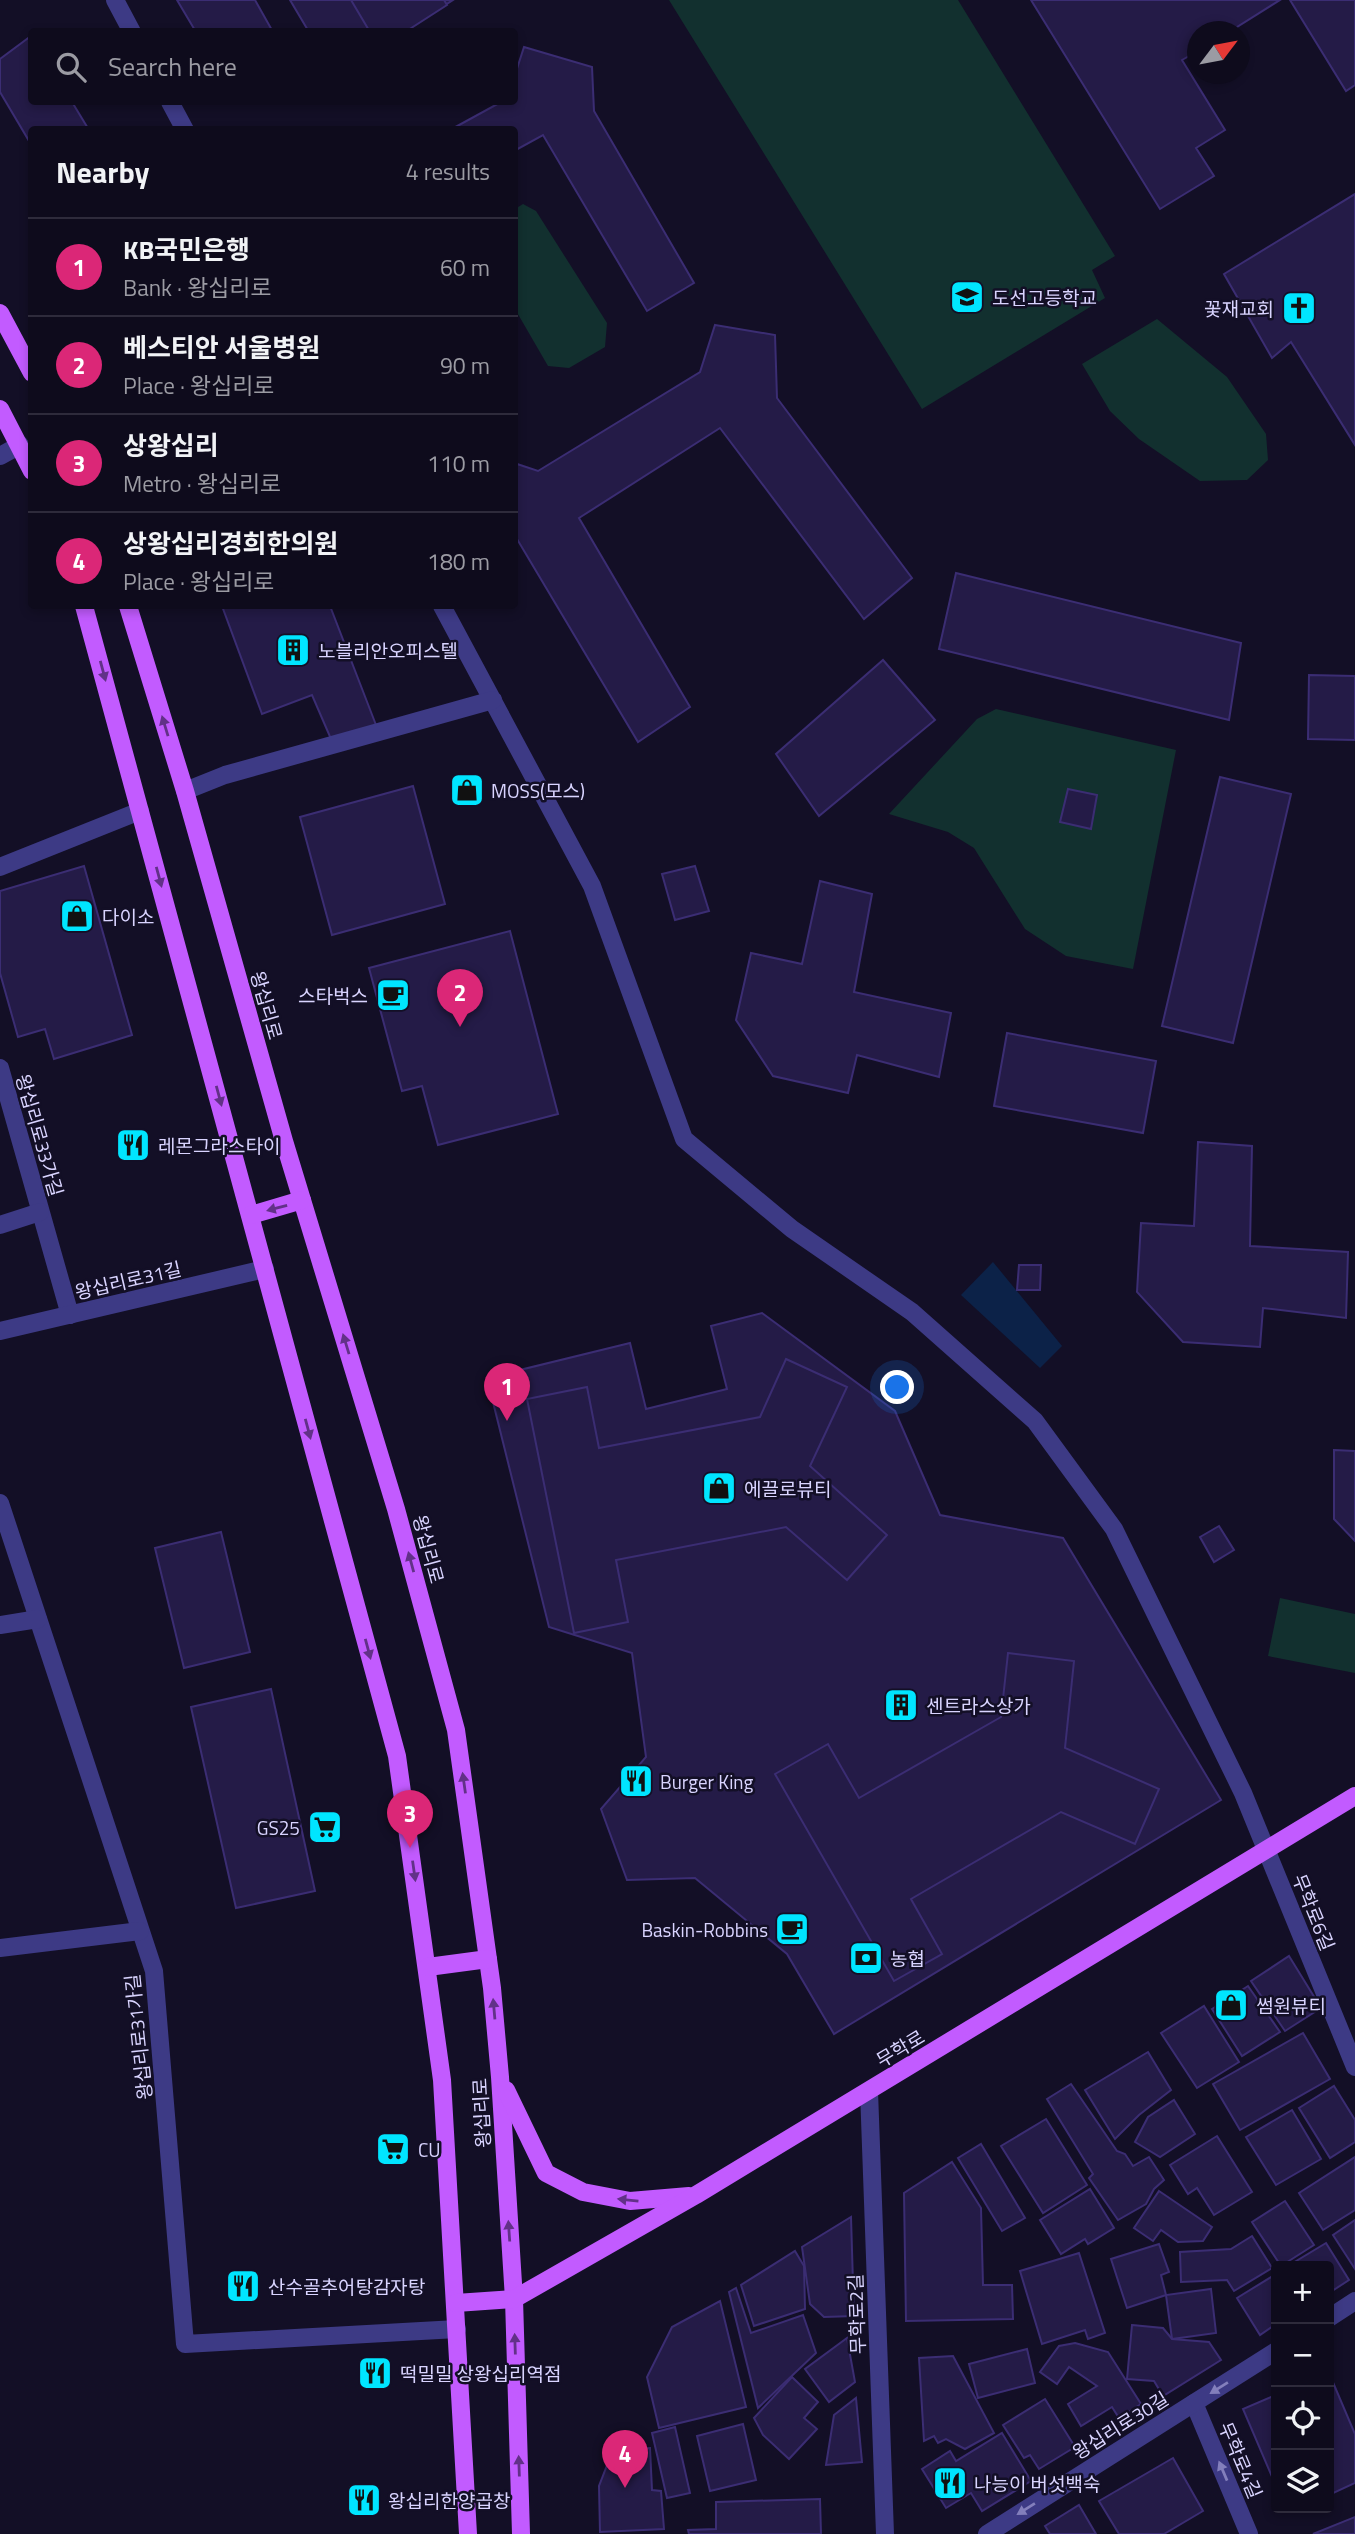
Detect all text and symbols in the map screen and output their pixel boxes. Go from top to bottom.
north arrow [1187,21,1250,84]
search box [28,28,518,105]
text: Search here [108,47,237,86]
icon: search [52,48,90,86]
text: Nearby [56,149,149,195]
text: 4 results [406,154,490,189]
text: KB국민은행 [123,230,250,269]
text: 1 [73,250,85,285]
text: 60 m [440,250,490,285]
text: Bank · 왕십리로 [123,270,272,305]
school or university icon: 도선고등학교 [948,278,986,316]
place label: 도선고등학교 [992,283,1097,312]
church icon: 꽃재교회 [1280,289,1318,327]
place label: 꽃재교회 [1204,294,1274,323]
text: 베스티안 서울병원 [123,328,320,367]
text: 2 [73,348,85,383]
text: 90 m [440,348,490,383]
text: Place · 왕십리로 [123,368,275,403]
text: 상왕십리 [123,426,219,465]
text: 3 [73,446,85,481]
text: 110 m [427,446,490,481]
text: Metro · 왕십리로 [123,466,281,501]
text: 상왕십리경희한의원 [123,524,338,563]
text: 4 [73,544,85,579]
text: 180 m [427,544,490,579]
text: Place · 왕십리로 [123,564,275,599]
building icon: 노블리안오피스텔 [274,631,312,669]
place label: 노블리안오피스텔 [318,636,458,665]
one-way arrow [98,661,108,682]
one-way arrow [159,715,169,736]
shop icon: MOSS(모스) [448,771,486,809]
place label: MOSS(모스) [491,776,585,805]
one-way arrow [154,867,164,888]
shop icon: 다이소 [58,897,96,935]
place label: 다이소 [102,902,154,931]
street label: 왕십리로 [243,967,291,1043]
pin: 2 [437,969,483,1027]
cafe icon: 스타벅스 [374,976,412,1014]
place label: 스타벅스 [298,981,368,1010]
street label: 왕십리로33가길 [9,1070,71,1200]
one-way arrow [214,1086,225,1108]
restaurant icon: 레몬그라스타이 [114,1126,152,1164]
place label: 레몬그라스타이 [158,1131,280,1160]
one-way arrow [266,1203,287,1213]
street label: 왕십리로31길 [72,1254,184,1306]
one-way arrow [341,1333,351,1354]
pin: 1 [484,1363,530,1421]
your location [880,1370,914,1404]
one-way arrow [304,1419,314,1440]
shop icon: 에끌로뷰티 [700,1469,738,1507]
place label: 에끌로뷰티 [744,1474,831,1503]
street label: 왕십리로 [406,1511,452,1587]
one-way arrow [405,1551,416,1573]
one-way arrow [363,1638,374,1660]
building icon: 센트라스상가 [882,1686,920,1724]
place label: 센트라스상가 [926,1691,1031,1720]
restaurant icon: Burger King [617,1762,655,1800]
place label: Burger King [660,1767,754,1796]
one-way arrow [458,1772,469,1794]
pin: 3 [387,1790,433,1848]
supermarket icon: GS25 [306,1808,344,1846]
place label: GS25 [257,1813,300,1842]
one-way arrow [409,1860,420,1882]
street label: 무학로6길 [1285,1869,1343,1955]
cafe icon: Baskin-Robbins [773,1910,811,1948]
place label: Baskin-Robbins [641,1915,768,1944]
bank icon: 농협 [847,1939,885,1977]
place label: 농협 [890,1944,925,1973]
street label: 왕십리로31가길 [117,1973,159,2101]
shop icon: 썸원뷰티 [1212,1986,1250,2024]
place label: 썸원뷰티 [1256,1991,1326,2020]
one-way arrow [488,1997,499,2019]
street label: 무학로 [870,2022,930,2074]
street label: 왕십리로 [465,2077,497,2149]
supermarket icon: CU [374,2130,412,2168]
place label: CU [418,2135,441,2164]
one-way arrow [617,2194,639,2205]
one-way arrow [503,2220,514,2242]
map controls [1271,2261,1334,2513]
button: + [1271,2261,1334,2324]
restaurant icon: 산수골추어탕감자탕 [224,2267,262,2305]
place label: 산수골추어탕감자탕 [268,2272,426,2301]
street label: 무학로2길 [840,2273,872,2355]
button: − [1271,2324,1334,2387]
one-way arrow [509,2333,520,2355]
restaurant icon: 떡밀밀 상왕십리역점 [356,2354,394,2392]
place label: 떡밀밀 상왕십리역점 [400,2359,562,2388]
one-way arrow [1209,2381,1228,2394]
street label: 왕십리로30길 [1066,2384,1174,2466]
button: locate [1271,2387,1334,2450]
street label: 무학로4길 [1212,2417,1270,2503]
pin: 4 [602,2430,648,2488]
button: layers [1271,2450,1334,2513]
one-way arrow [513,2455,524,2477]
one-way arrow [1217,2460,1228,2481]
restaurant icon: 나능이 버섯백숙 [931,2464,969,2502]
place label: 나능이 버섯백숙 [974,2469,1101,2498]
restaurant icon: 왕십리한양곱창 [345,2481,383,2519]
place label: 왕십리한양곱창 [388,2486,510,2515]
one-way arrow [1017,2503,1036,2516]

